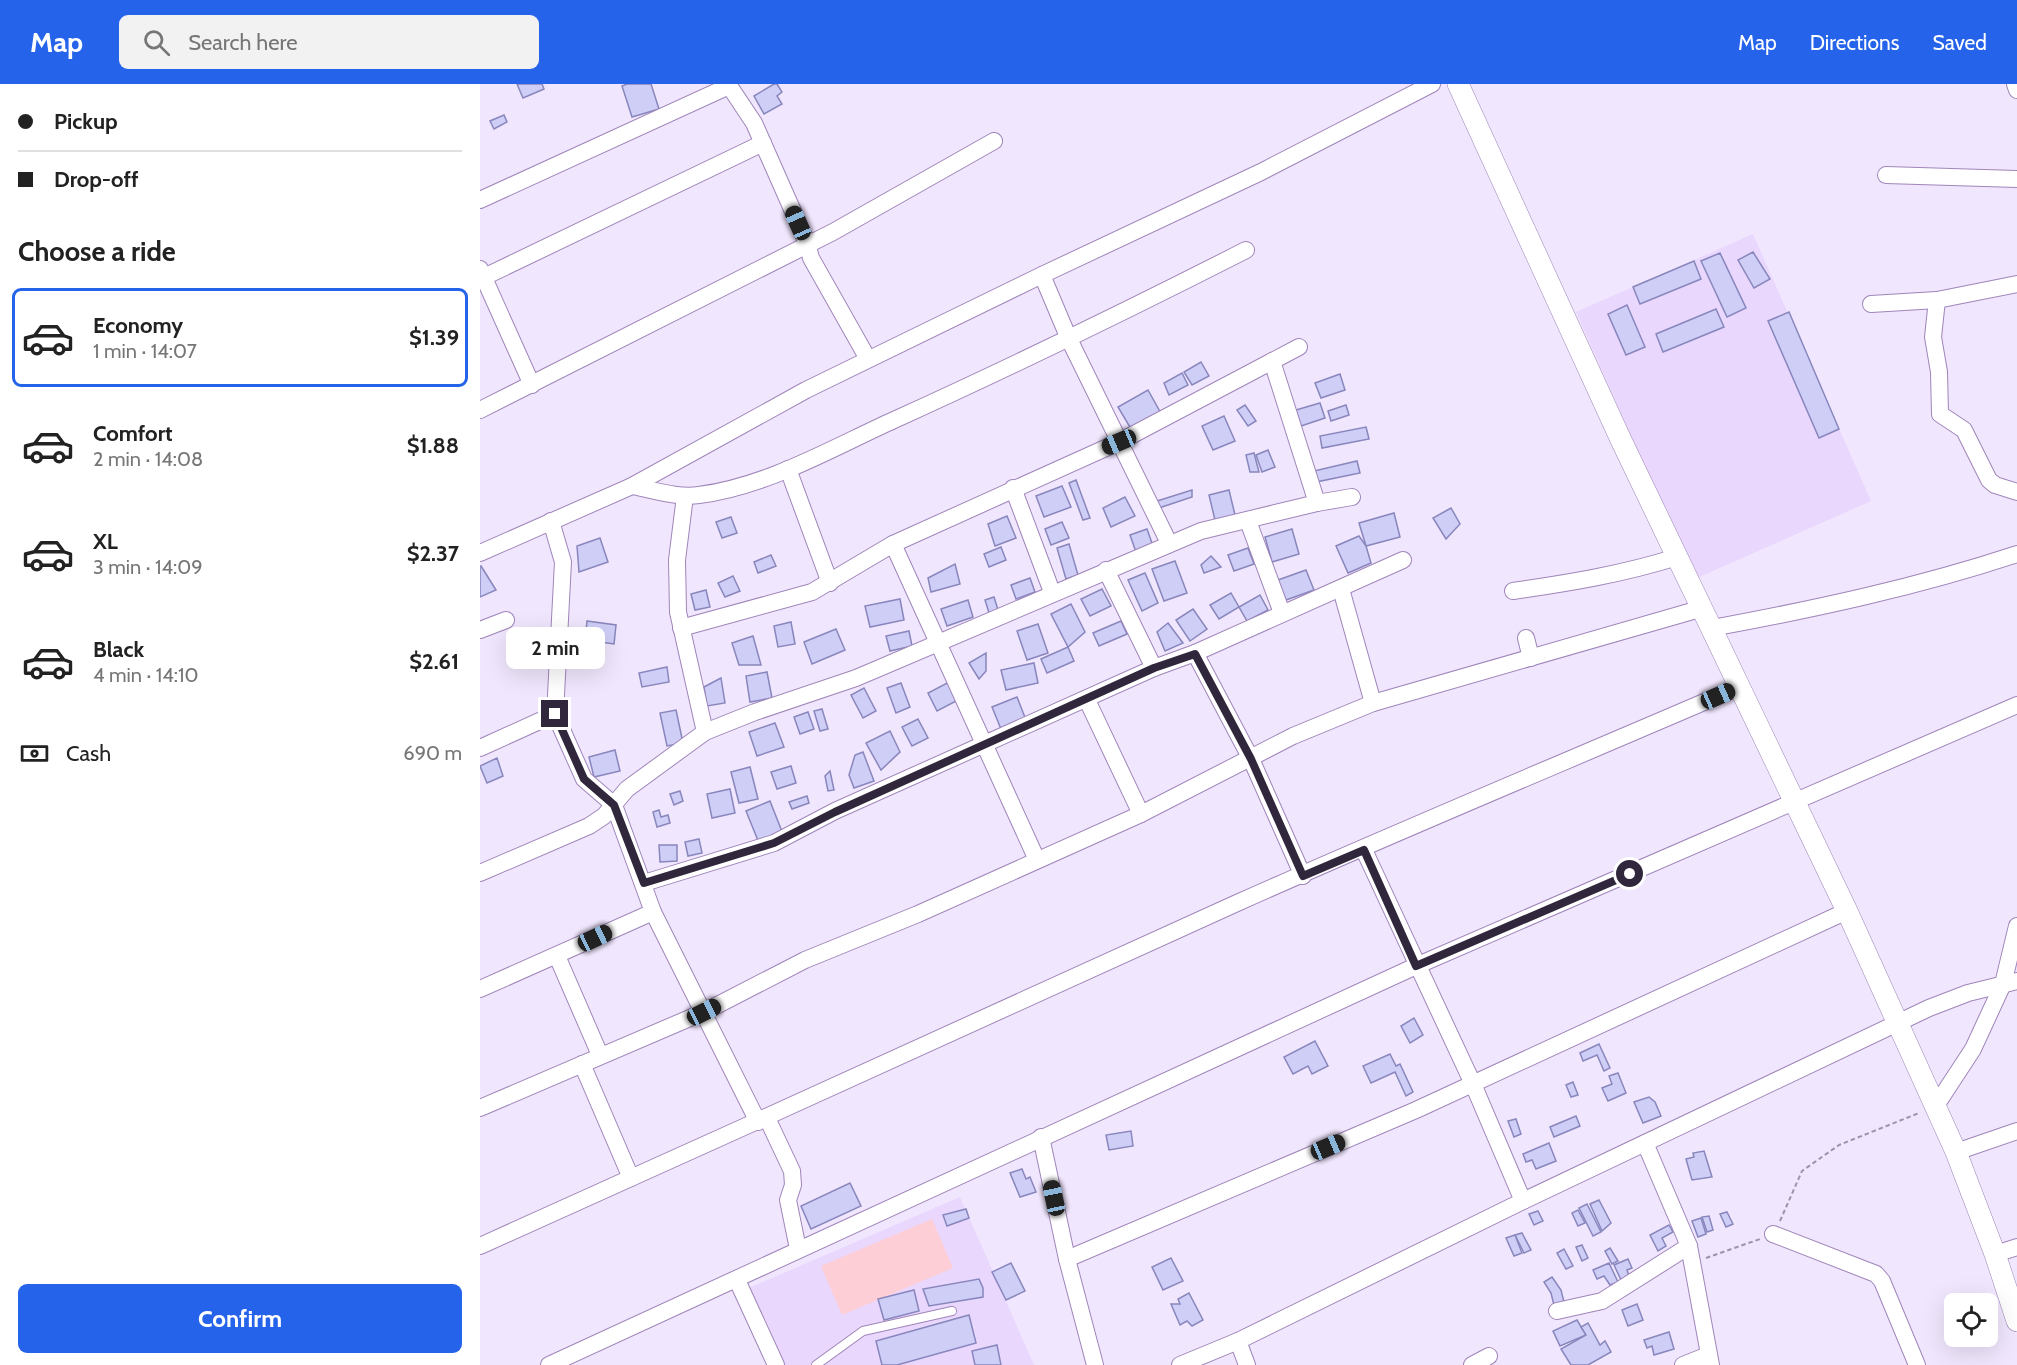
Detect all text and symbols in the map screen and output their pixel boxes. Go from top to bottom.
search box [119,15,539,69]
text: Map [30,25,83,59]
icon: search [140,26,173,59]
text: Search here [188,29,297,56]
text: Map [1738,30,1777,55]
text: Directions [1810,30,1899,55]
text: Saved [1932,30,1987,55]
text: Pickup [54,108,118,135]
text: Drop-off [54,166,138,193]
car [782,203,814,243]
text: Choose a ride [18,235,176,268]
icon: car [21,311,75,365]
text: Economy [93,312,183,339]
text: $1.39 [409,324,459,351]
text: 1 min · 14:07 [93,339,197,363]
icon: car [21,419,75,473]
text: Comfort [93,420,172,447]
car [1099,427,1139,457]
text: $1.88 [407,432,459,459]
text: 2 min · 14:08 [93,447,203,471]
icon: car [21,527,75,581]
text: XL [93,528,118,555]
text: $2.37 [407,540,459,567]
text: 3 min · 14:09 [93,555,203,579]
callout: 2 min [506,627,604,669]
icon: car [21,635,75,689]
text: Black [93,636,144,663]
text: 2 min [531,636,580,660]
text: $2.61 [409,648,459,675]
text: 4 min · 14:10 [93,663,199,687]
car [1698,680,1738,712]
route end [541,700,568,727]
icon: cash [18,737,51,770]
text: Cash [66,740,111,767]
text: 690 m [403,741,462,765]
route start [1616,860,1643,887]
car [575,922,615,954]
car [684,996,724,1028]
car [1308,1132,1348,1162]
car [1041,1179,1067,1217]
button: Confirm [18,1284,462,1353]
map controls [1944,1293,1998,1347]
button: locate [1944,1293,1998,1347]

